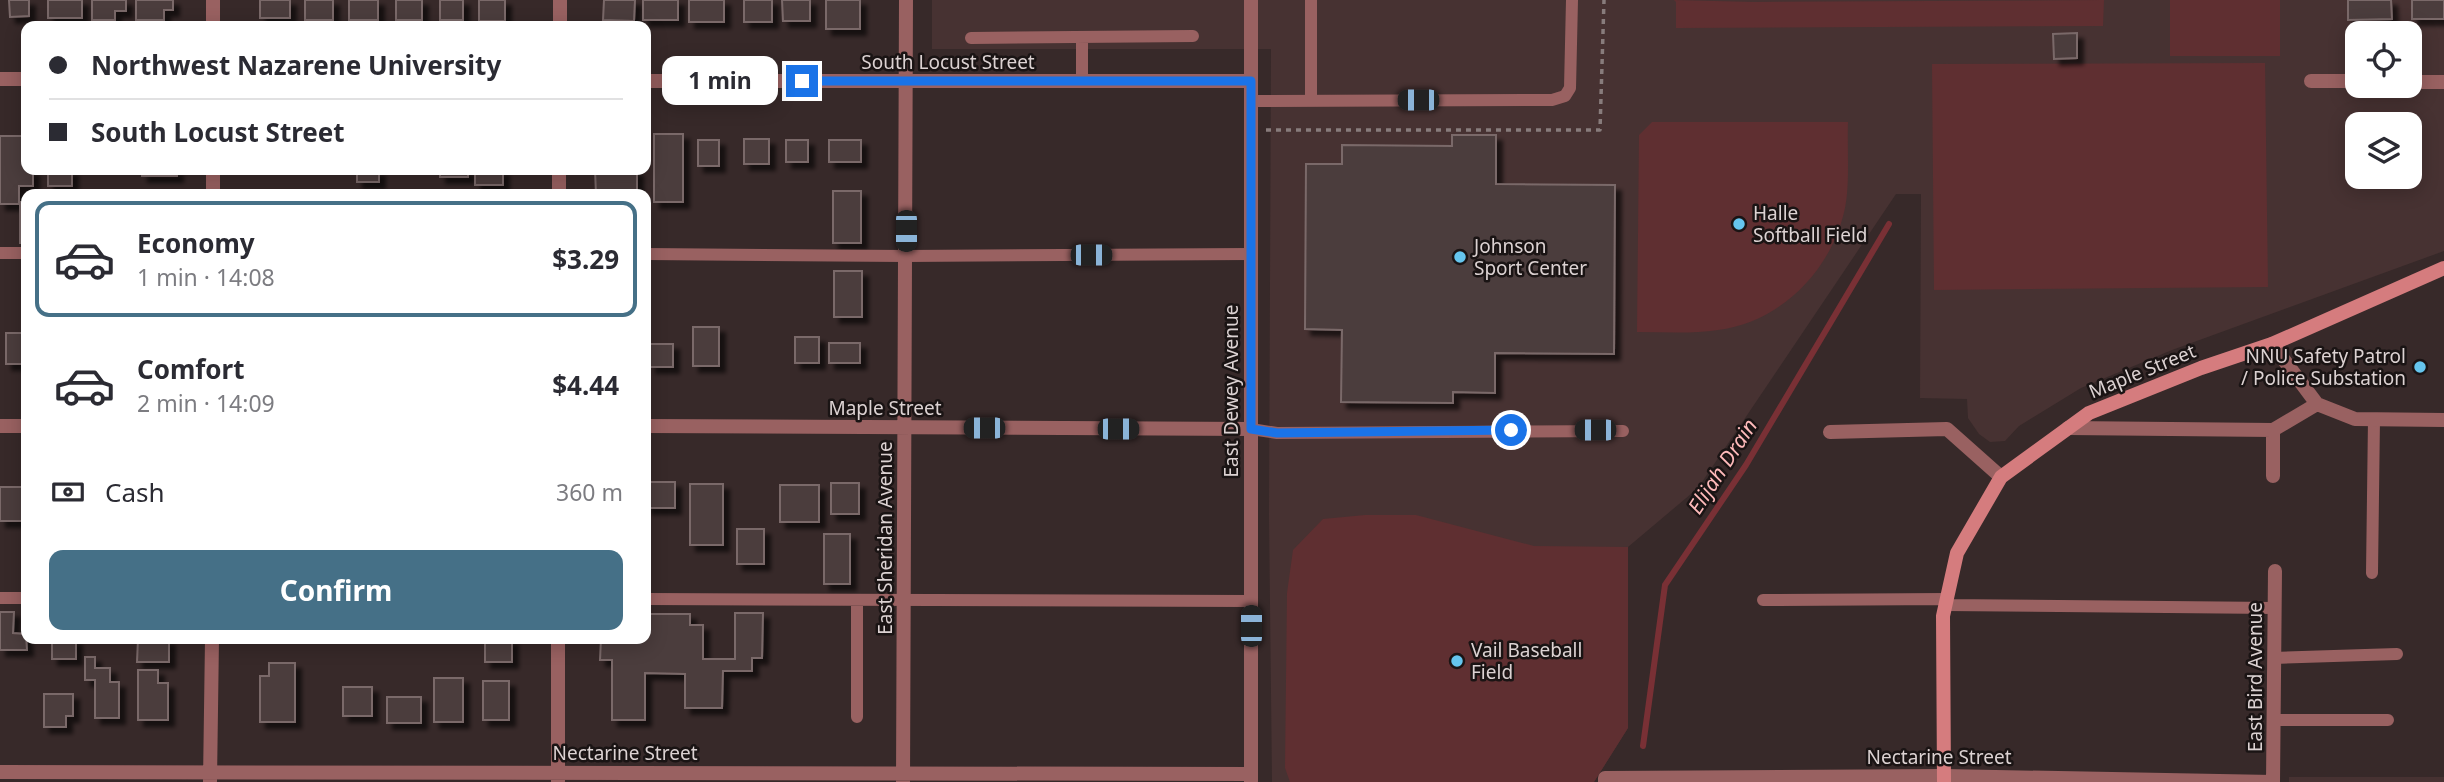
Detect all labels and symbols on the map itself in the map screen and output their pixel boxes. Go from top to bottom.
street label: South Locust Street [861,49,1035,75]
callout: 1 min [662,56,778,106]
route end [786,65,818,97]
car [1398,90,1440,111]
place label: Halle Softball Field [1753,200,1867,248]
car [896,210,917,252]
marker: Halle Softball Field [1731,216,1747,232]
place label: Johnson Sport Center [1472,233,1587,281]
car [1071,245,1113,266]
marker: Johnson Sport Center [1452,249,1468,265]
street label: East Dewey Avenue [1218,305,1244,477]
street label: Maple Street [2085,338,2199,404]
place label: NNU Safety Patrol / Police Substation [2241,343,2406,391]
marker: NNU Safety Patrol / Police Substation [2412,359,2428,375]
street label: Maple Street [828,395,942,421]
water label: Elijah Drain [1681,413,1763,519]
route start [1495,414,1527,446]
car [964,418,1006,439]
car [1098,419,1140,440]
car [1575,420,1617,441]
street label: East Sheridan Avenue [872,441,898,635]
street label: East Bird Avenue [2242,602,2268,752]
car [1241,605,1262,647]
place label: Vail Baseball Field [1471,637,1582,685]
marker: Vail Baseball Field [1449,653,1465,669]
street label: Nectarine Street [553,740,698,766]
street label: Nectarine Street [1867,744,2012,770]

